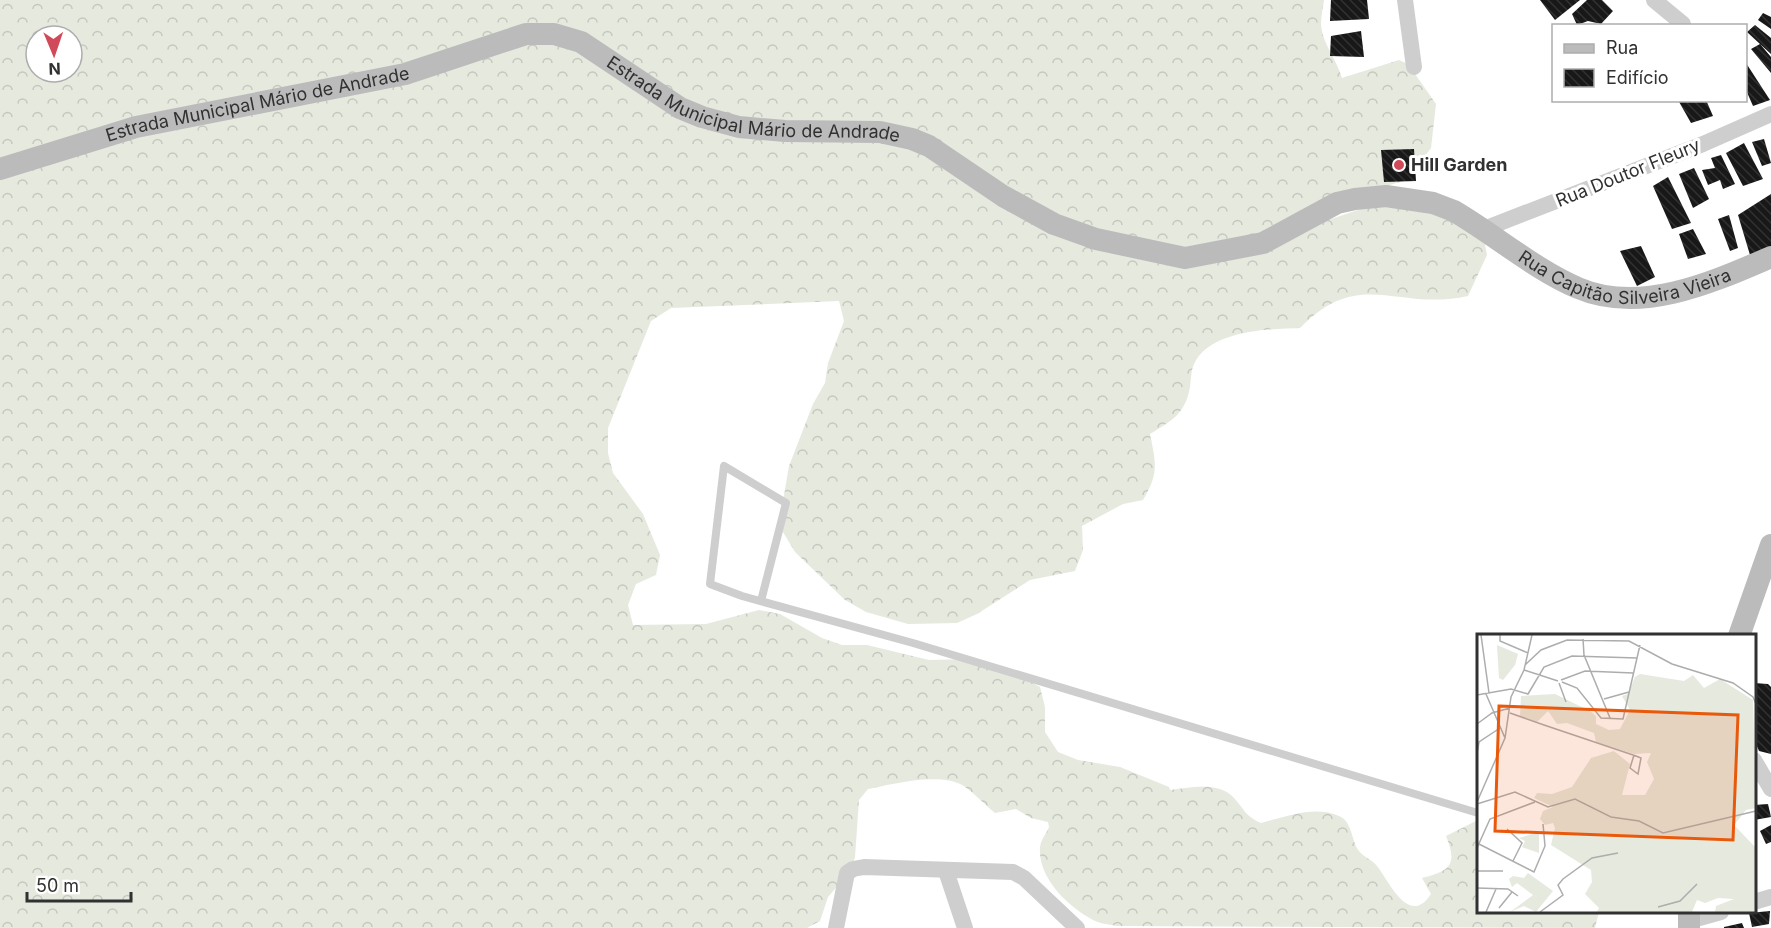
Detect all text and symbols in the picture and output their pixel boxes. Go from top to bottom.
north arrow [24,24,84,84]
legend [1552,24,1747,102]
text: Rua [1606,37,1638,58]
street label: Estrada Municipal Mário de Andrade [603,51,902,146]
text: N [48,59,61,79]
street label: Estrada Municipal Mário de Andrade [103,62,411,146]
text: Edifício [1606,67,1669,88]
street label: Rua Doutor Fleury [1553,134,1703,211]
place label: Hill Garden [1411,154,1507,175]
marker: Hill Garden [1392,158,1406,172]
street label: Rua Capitão Silveira Vieira [1515,246,1734,308]
inset map [1477,634,1756,913]
scale bar [27,865,130,903]
text: 50 m [36,875,79,896]

